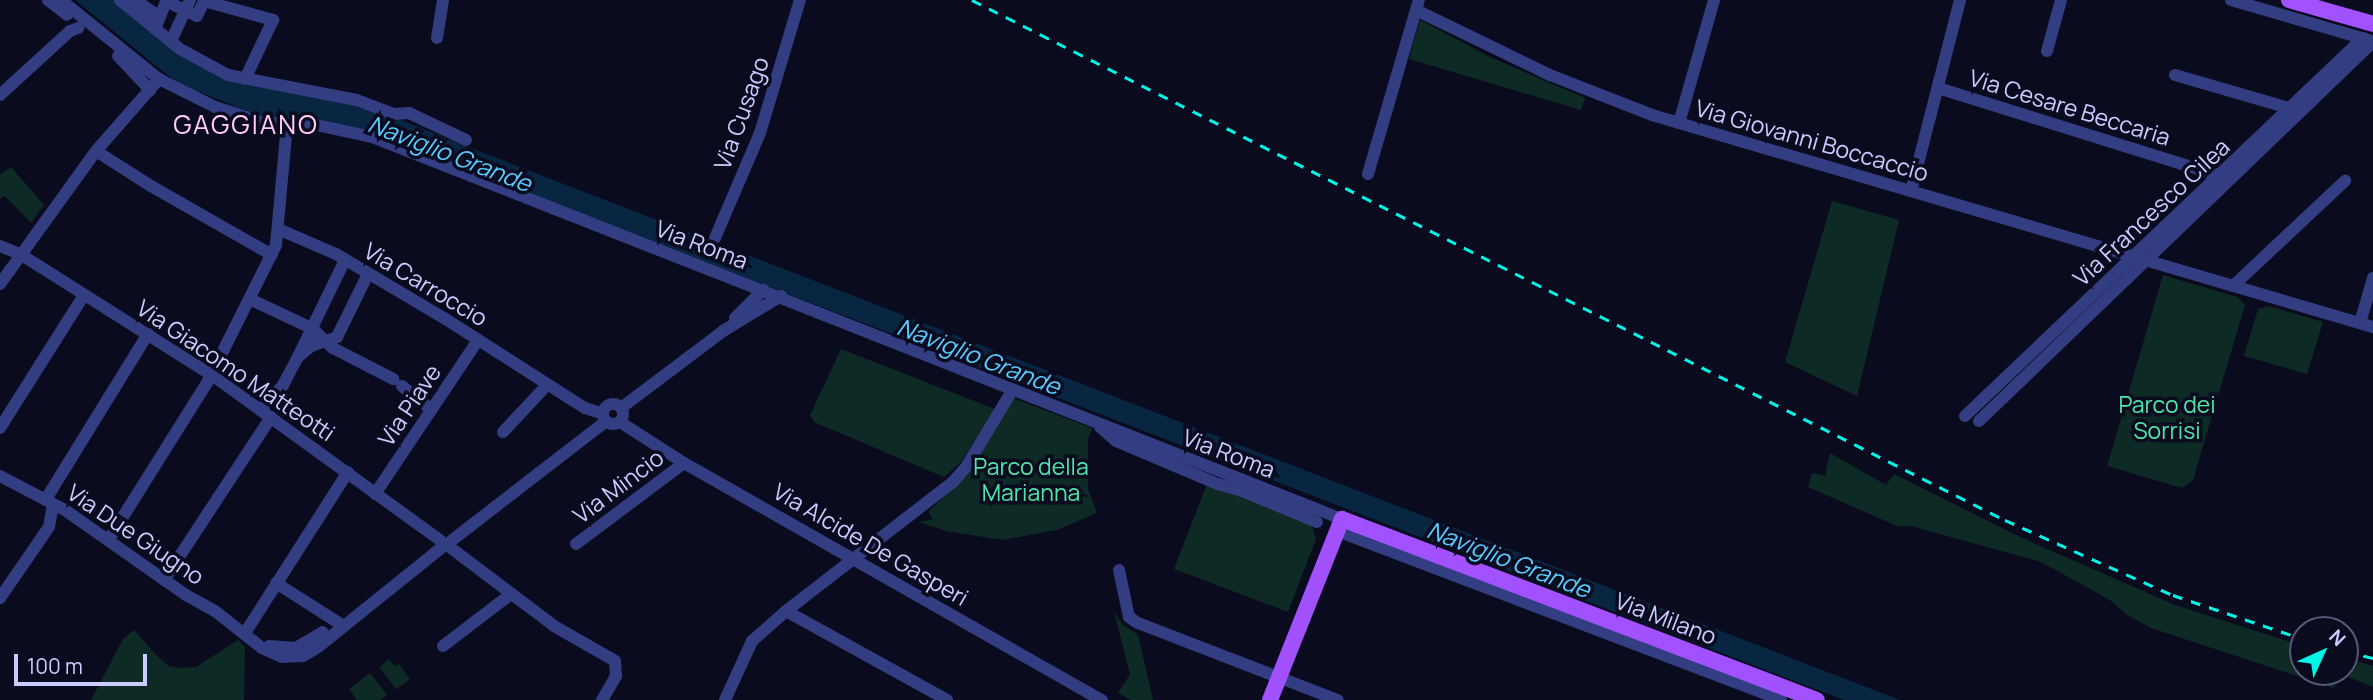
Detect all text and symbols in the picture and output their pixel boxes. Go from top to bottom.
street label: Via Cusago [708,53,774,173]
street label: Via Cesare Beccaria [1966,63,2174,151]
street label: Via Giovanni Boccaccio [1692,93,1932,187]
district label: GAGGIANO [174,109,318,141]
water label: Naviglio Grande [364,109,536,197]
street label: Via Francesco Cilea [2067,132,2235,292]
street label: Via Roma [652,214,752,274]
street label: Via Carroccio [359,236,493,332]
street label: Via Giacomo Matteotti [132,293,340,447]
water label: Naviglio Grande [893,312,1065,400]
street label: Via Piave [372,359,446,451]
park label: Parco dei Sorrisi [2118,390,2216,444]
street label: Via Roma [1179,423,1279,483]
street label: Via Mincio [567,443,669,529]
park label: Parco della Marianna [973,452,1089,506]
street label: Via Alcide De Gasperi [768,477,974,611]
street label: Via Due Giugno [62,478,210,590]
water label: Naviglio Grande [1423,515,1595,603]
street label: Via Milano [1611,586,1721,650]
north arrow [2289,616,2359,686]
text: N [2323,624,2351,652]
scale bar [18,640,150,684]
text: 100 m [27,652,83,680]

